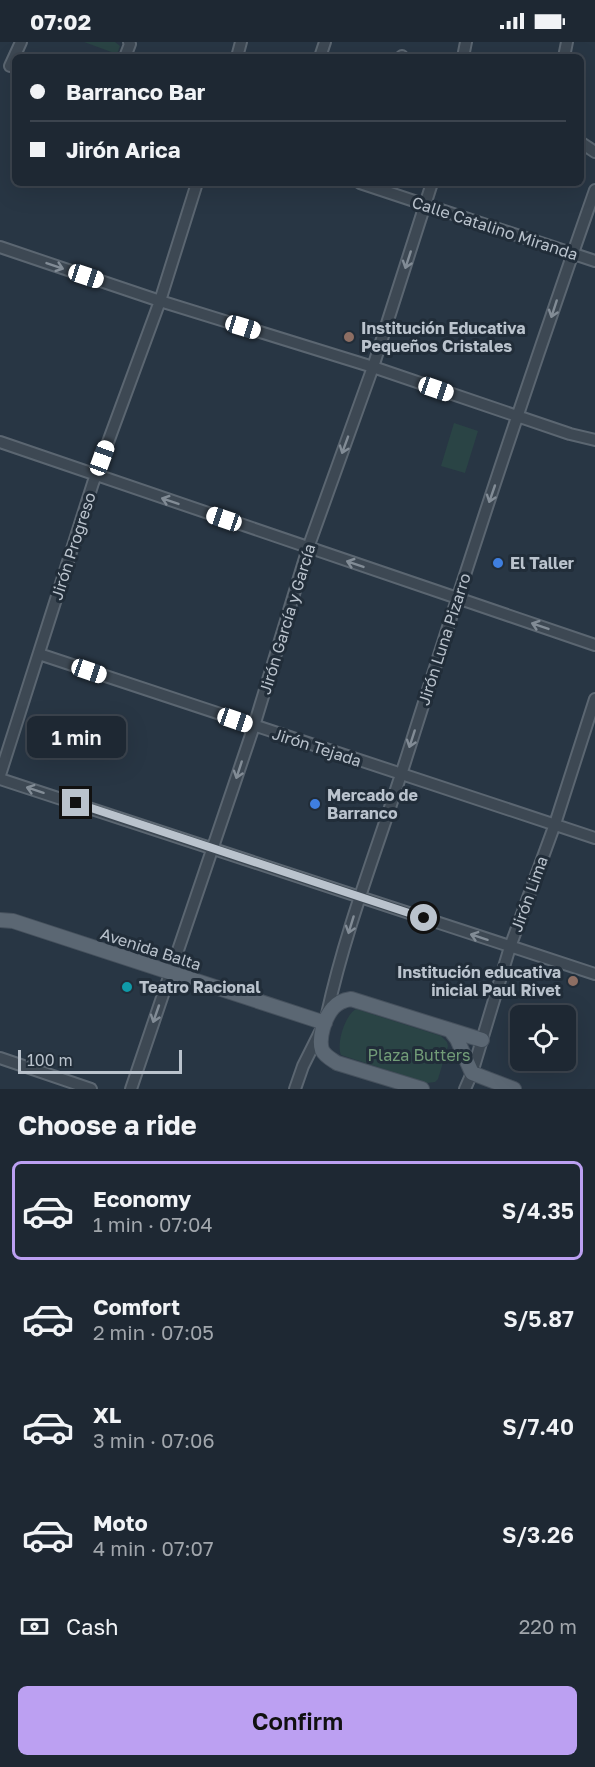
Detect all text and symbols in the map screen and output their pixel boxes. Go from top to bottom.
text: 07:02 [30,8,91,35]
text: Barranco Bar [66,78,205,105]
text: Jirón Arica [66,136,180,163]
street label: Calle Catalino Miranda [410,192,580,264]
one-way arrow [402,250,413,269]
one-way arrow [45,261,64,272]
car [66,262,106,290]
one-way arrow [548,299,559,318]
car [223,313,263,341]
place label: Institución Educativa Pequeños Cristales [361,318,525,356]
marker: Institución Educativa Pequeños Cristales [342,330,356,344]
car [416,375,456,403]
one-way arrow [339,435,350,454]
car [87,438,117,478]
one-way arrow [486,484,497,503]
street label: Jirón Progreso [46,490,100,602]
one-way arrow [161,494,180,505]
car [204,505,244,533]
street label: Jirón García y García [255,541,319,697]
place label: El Taller [510,553,574,573]
marker: El Taller [491,556,505,570]
one-way arrow [346,558,365,569]
street label: Jirón Luna Pizarro [413,570,475,708]
one-way arrow [531,619,550,630]
car [69,657,109,685]
car [215,706,255,734]
callout: 1 min [26,716,125,758]
street label: Jirón Tejada [270,723,364,771]
text: 1 min [51,725,102,749]
one-way arrow [406,729,417,748]
one-way arrow [233,760,244,779]
one-way arrow [26,784,45,795]
place label: Mercado de Barranco [327,785,418,823]
route end [62,789,89,816]
marker: Mercado de Barranco [308,797,322,811]
street label: Jirón Lima [506,853,552,935]
route start [410,904,437,931]
one-way arrow [345,915,356,934]
street label: Avenida Balta [98,923,204,975]
one-way arrow [470,930,489,941]
place label: Institución educativa inicial Paul Rivet [397,962,561,1000]
marker: Institución educativa inicial Paul Rivet [566,974,580,988]
place label: Teatro Racional [139,977,261,997]
marker: Teatro Racional [120,980,134,994]
one-way arrow [150,1004,161,1023]
map controls [510,1005,576,1071]
button: locate [510,1005,576,1071]
park label: Plaza Butters [368,1045,470,1065]
scale bar [18,1047,182,1074]
text: 100 m [27,1050,73,1070]
text: Choose a ride [18,1109,197,1141]
icon: car [21,1184,75,1238]
text: Economy [93,1185,191,1212]
text: S/4.35 [502,1197,574,1224]
text: 1 min · 07:04 [93,1212,213,1236]
icon: car [21,1292,75,1346]
text: Comfort [93,1293,180,1320]
text: S/5.87 [503,1305,574,1332]
text: 2 min · 07:05 [93,1320,214,1344]
icon: car [21,1400,75,1454]
text: XL [93,1401,121,1428]
text: S/7.40 [502,1413,574,1440]
text: 3 min · 07:06 [93,1428,215,1452]
icon: car [21,1508,75,1562]
text: Moto [93,1509,148,1536]
text: S/3.26 [502,1521,574,1548]
text: 4 min · 07:07 [93,1536,214,1560]
icon: cash [18,1610,51,1643]
text: Cash [66,1613,119,1640]
text: 220 m [519,1614,577,1638]
button: Confirm [18,1686,577,1755]

